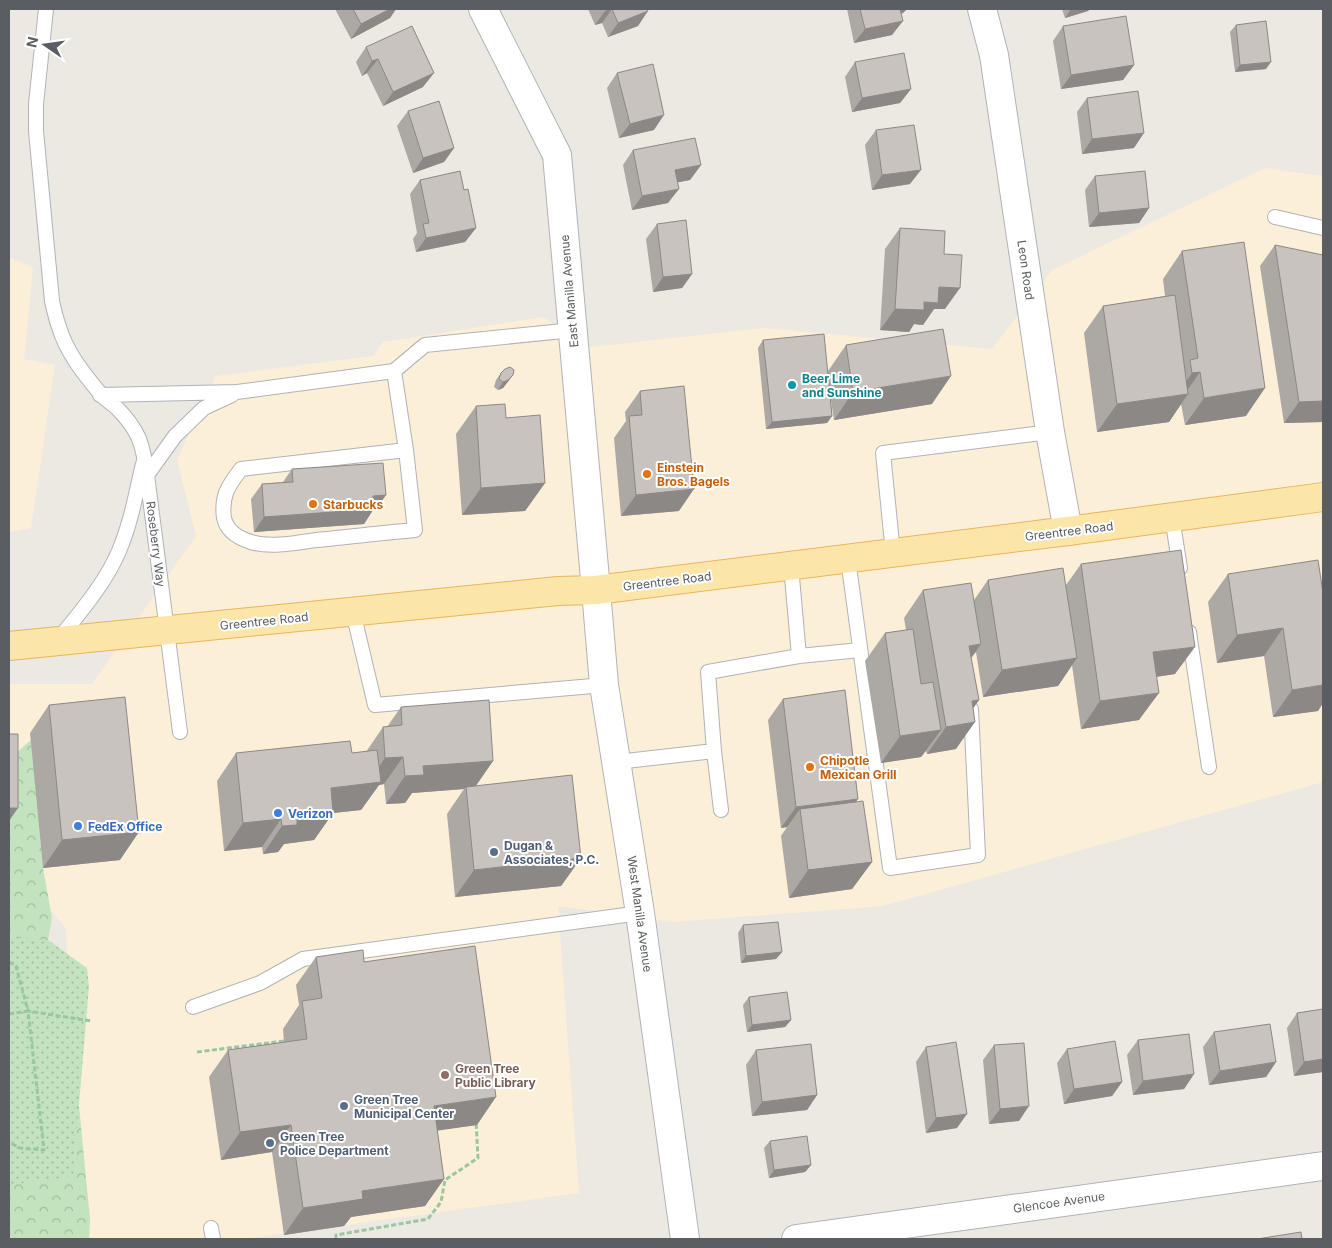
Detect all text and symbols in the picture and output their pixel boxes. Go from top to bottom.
north arrow [20,20,70,70]
text: N [22,35,41,49]
street label: East Manilla Avenue [557,234,581,348]
street label: Leon Road [1014,239,1038,301]
place label: Beer Lime and Sunshine [802,371,882,400]
marker: Beer Lime and Sunshine [786,379,798,391]
place label: Einstein Bros. Bagels [657,460,730,489]
marker: Einstein Bros. Bagels [641,468,653,480]
place label: Starbucks [323,497,383,512]
marker: Starbucks [307,498,319,510]
street label: Roseberry Way [143,500,169,588]
street label: Greentree Road [1024,518,1114,544]
street label: Greentree Road [622,568,712,594]
street label: Greentree Road [219,609,309,633]
place label: Chipotle Mexican Grill [820,753,897,782]
marker: Chipotle Mexican Grill [804,761,816,773]
place label: Verizon [288,806,333,821]
marker: Verizon [272,807,284,819]
place label: FedEx Office [88,819,162,834]
marker: FedEx Office [72,820,84,832]
place label: Dugan & Associates, P.C. [504,838,599,867]
marker: Dugan & Associates, P.C. [488,846,500,858]
street label: West Manilla Avenue [624,855,656,973]
place label: Green Tree Public Library [455,1061,537,1090]
marker: Green Tree Public Library [439,1069,451,1081]
place label: Green Tree Municipal Center [354,1092,454,1121]
marker: Green Tree Municipal Center [338,1100,350,1112]
place label: Green Tree Police Department [280,1129,389,1158]
marker: Green Tree Police Department [264,1137,276,1149]
street label: Glencoe Avenue [1012,1188,1106,1216]

